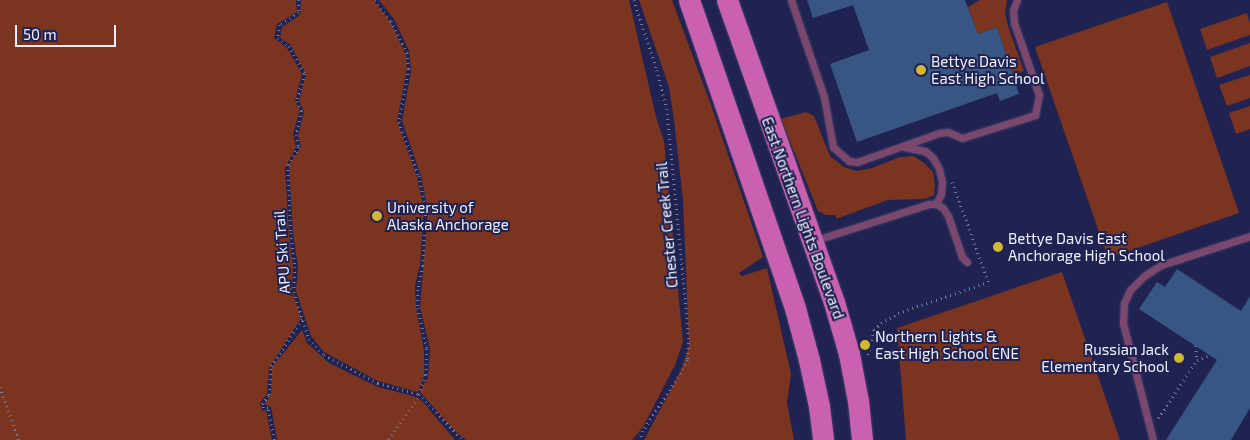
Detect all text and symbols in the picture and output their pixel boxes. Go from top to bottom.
scale bar [18,15,119,47]
text: 50 m [23,25,57,43]
place label: Bettye Davis East High School [931,52,1044,87]
marker: Bettye Davis East High School [915,64,927,76]
street label: East Northern Lights Boulevard [758,115,848,321]
street label: Chester Creek Trail [652,161,682,289]
place label: University of Alaska Anchorage [387,198,509,233]
street label: APU Ski Trail [270,209,294,295]
marker: University of Alaska Anchorage [371,210,383,222]
place label: Bettye Davis East Anchorage High School [1008,229,1165,264]
marker: Bettye Davis East Anchorage High School [992,241,1004,253]
place label: Northern Lights & East High School ENE [875,327,1019,362]
marker: Northern Lights & East High School ENE [859,339,871,351]
place label: Russian Jack Elementary School [1041,340,1169,375]
marker: Russian Jack Elementary School [1173,352,1185,364]

